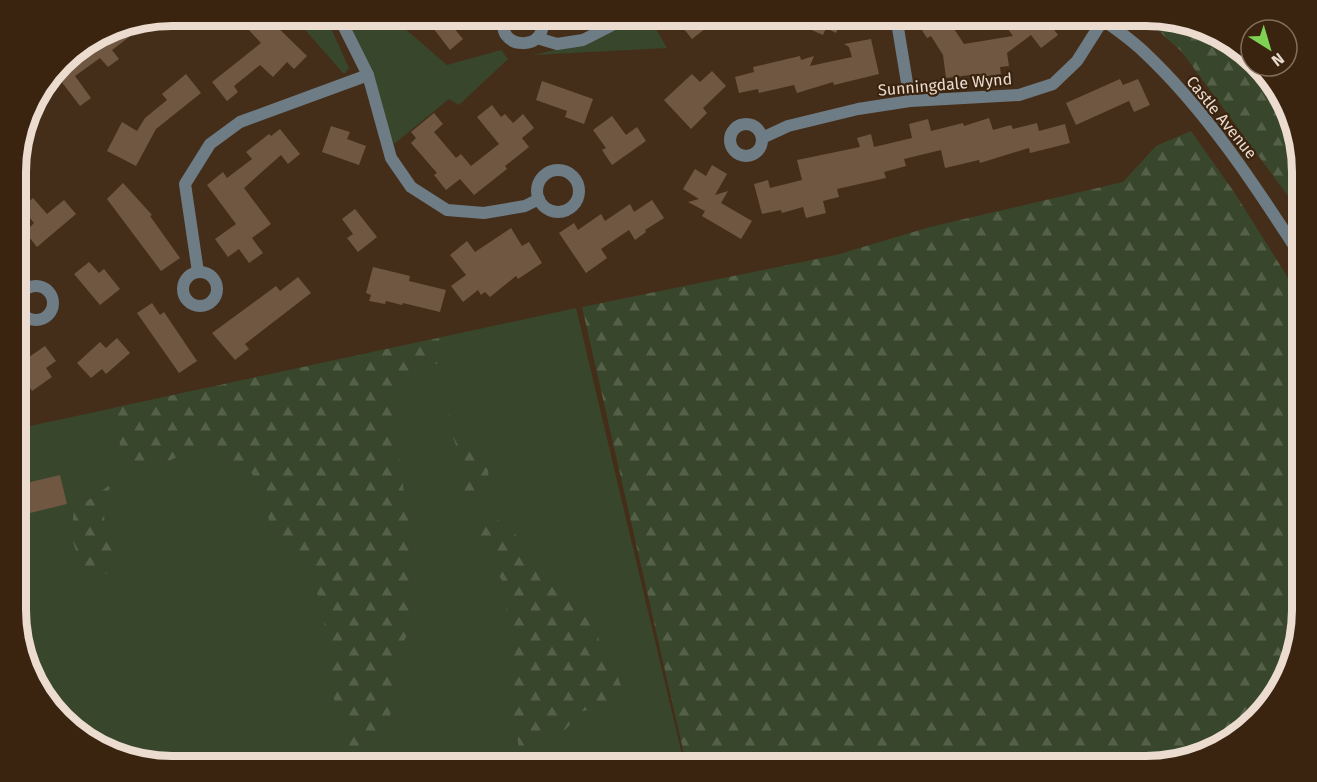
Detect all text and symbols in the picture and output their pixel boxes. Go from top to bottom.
north arrow [1239,18,1299,78]
text: N [1268,49,1288,70]
street label: Sunningdale Wynd [877,69,1013,100]
street label: Castle Avenue [1182,72,1261,163]

